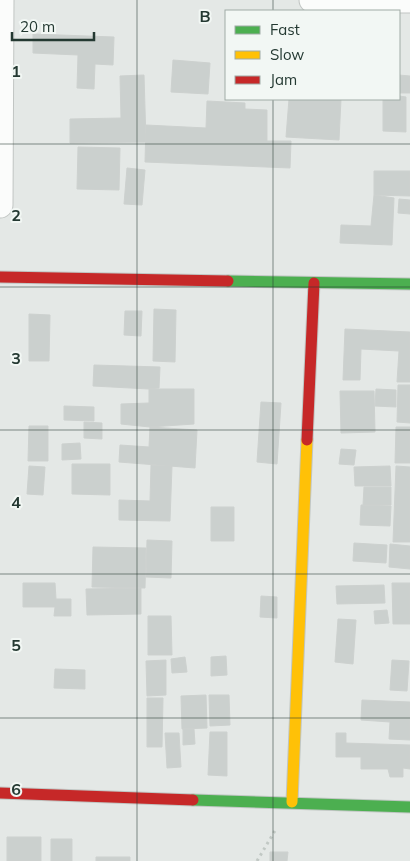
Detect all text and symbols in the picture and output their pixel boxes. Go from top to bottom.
text: B [199,6,211,26]
scale bar [12,10,95,42]
legend [225,10,400,100]
text: 20 m [20,17,55,36]
text: Fast [270,20,300,39]
text: Slow [270,45,304,64]
text: 1 [11,61,21,81]
text: Jam [270,70,297,89]
text: 2 [11,205,21,225]
text: 3 [11,348,21,368]
text: 4 [11,492,21,512]
text: 5 [11,635,21,655]
text: 6 [11,779,21,799]

